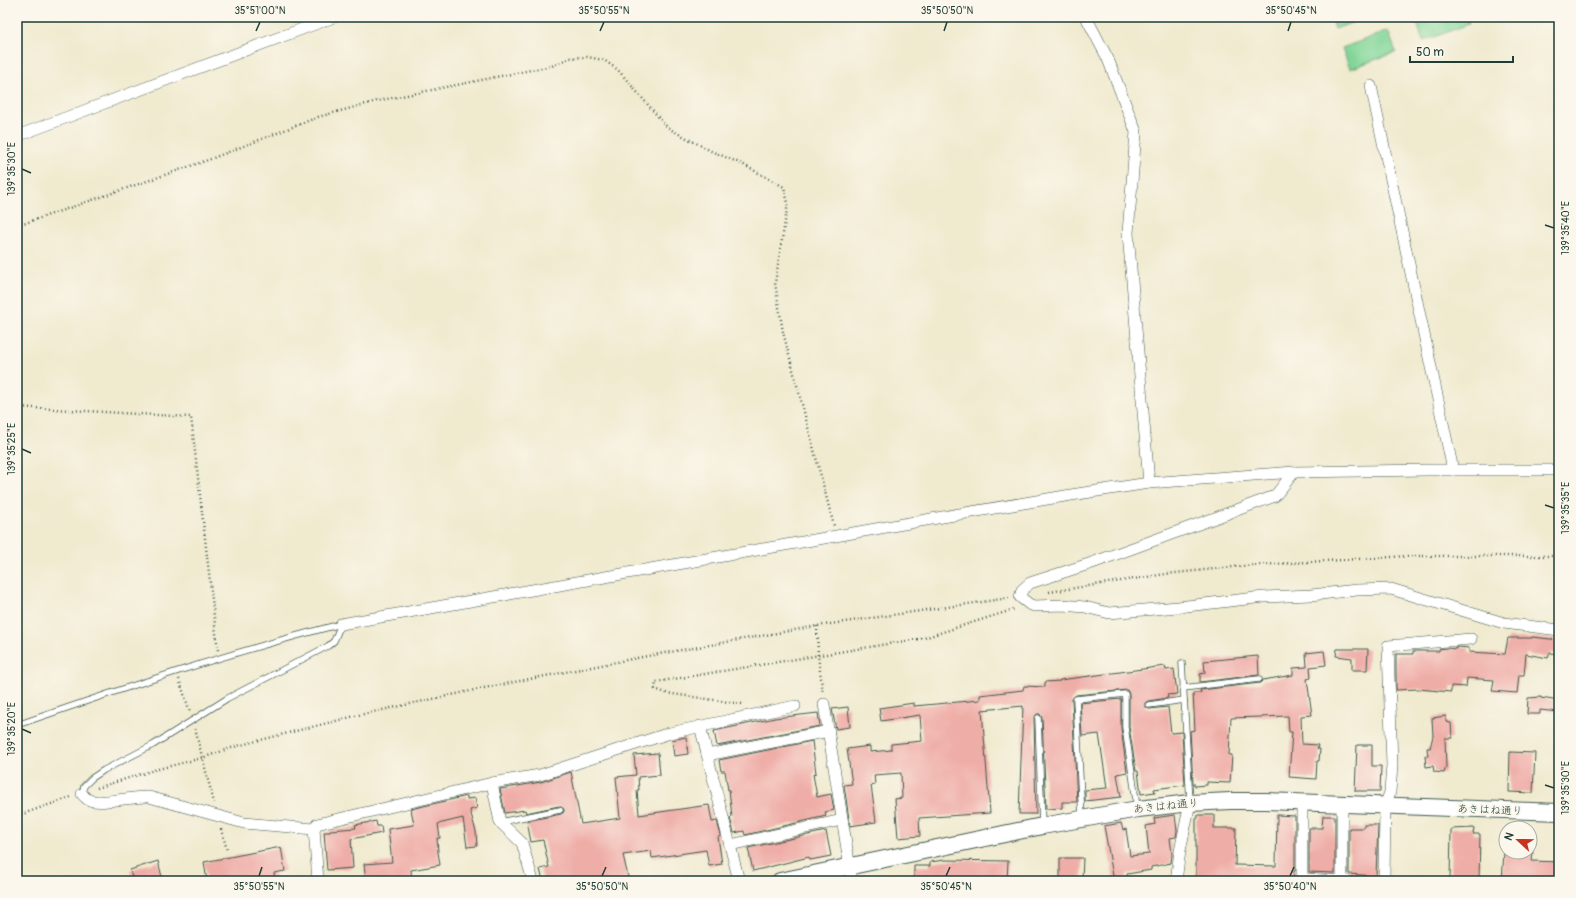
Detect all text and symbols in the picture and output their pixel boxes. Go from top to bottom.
text: 35°51'00"N [234,5,286,17]
text: 35°50'55"N [578,5,630,17]
text: 35°50'50"N [921,5,974,17]
text: 35°50'45"N [1265,5,1317,17]
scale bar [1410,38,1513,64]
text: 50 m [1416,45,1444,60]
text: 139°35'30"E [6,142,18,196]
text: 139°35'40"E [1560,201,1572,255]
text: 139°35'25"E [6,423,18,475]
text: 139°35'35"E [1560,482,1572,534]
text: 139°35'20"E [6,702,18,756]
text: 139°35'30"E [1560,761,1572,815]
street label: あきはね通り [1133,796,1199,816]
street label: あきはね通り [1457,802,1523,818]
north arrow [1498,820,1538,860]
text: N [1502,830,1517,842]
text: 35°50'55"N [233,881,285,893]
text: 35°50'50"N [576,881,629,893]
text: 35°50'45"N [920,881,972,893]
text: 35°50'40"N [1263,881,1317,893]

